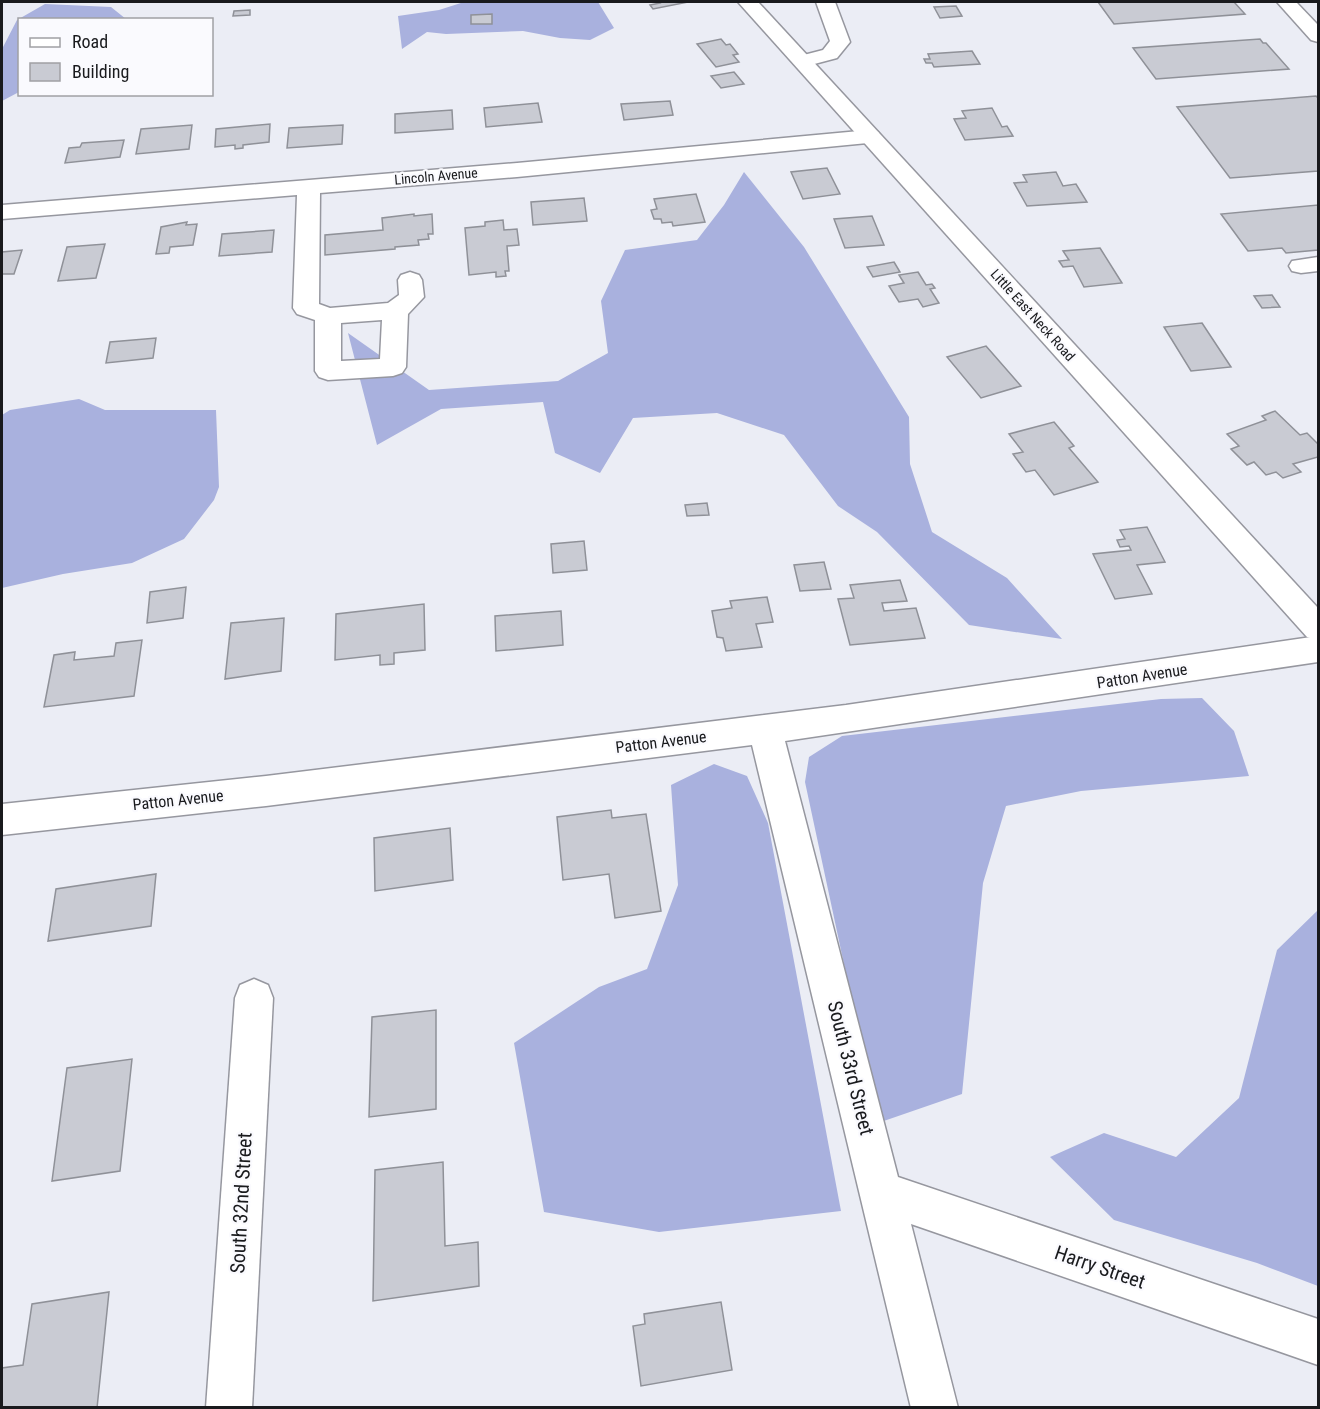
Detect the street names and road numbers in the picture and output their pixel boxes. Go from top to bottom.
street label: Lincoln Avenue [394,164,479,188]
street label: Little East Neck Road [988,266,1078,364]
street label: Patton Avenue [1095,659,1189,693]
street label: Patton Avenue [615,727,707,757]
street label: Patton Avenue [132,786,224,814]
street label: South 33rd Street [823,998,879,1138]
street label: South 32nd Street [225,1132,257,1274]
street label: Harry Street [1052,1240,1148,1294]

